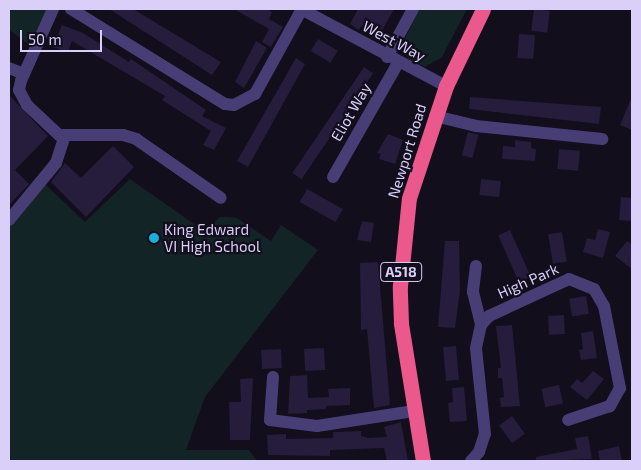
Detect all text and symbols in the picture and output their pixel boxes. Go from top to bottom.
street label: West Way [359,17,429,65]
scale bar [22,20,105,52]
text: 50 m [28,30,62,48]
street label: Eliot Way [327,80,375,144]
street label: Newport Road [384,102,430,200]
place label: King Edward VI High School [164,220,261,255]
marker: King Edward VI High School [148,232,160,244]
road number: A518 [380,260,422,284]
street label: High Park [495,260,561,302]

